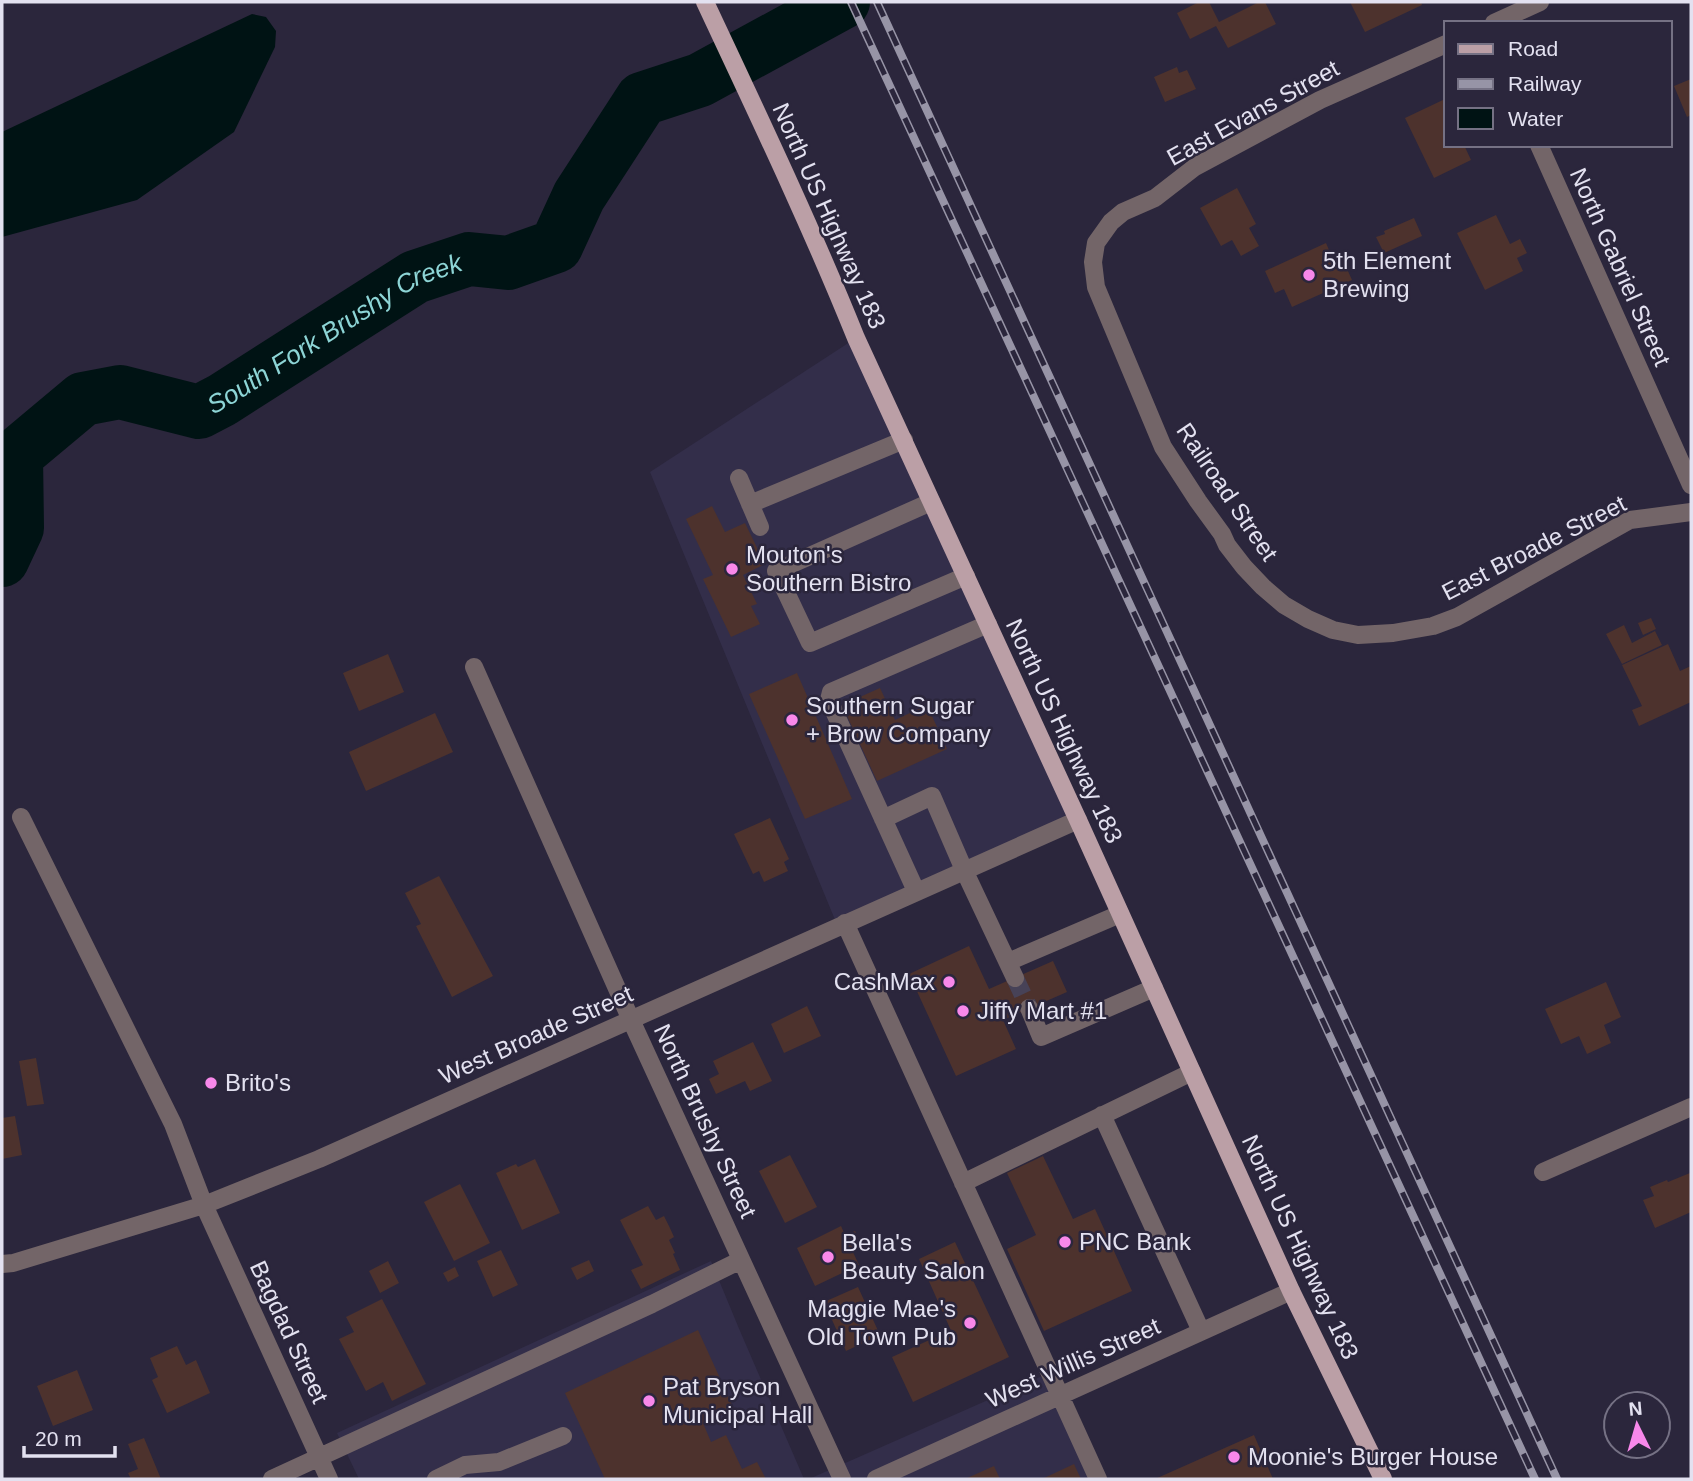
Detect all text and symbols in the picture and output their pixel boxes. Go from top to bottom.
legend [1444,21,1672,147]
text: Road [1508,37,1558,60]
street label: East Evans Street [1162,54,1344,171]
text: Railway [1508,72,1582,95]
street label: North US Highway 183 [767,99,891,333]
text: Water [1508,107,1563,130]
street label: North Gabriel Street [1565,164,1676,370]
water label: South Fork Brushy Creek [202,247,468,420]
place label: 5th Element Brewing [1323,247,1451,302]
marker: 5th Element Brewing [1301,267,1317,283]
street label: Railroad Street [1171,418,1284,566]
street label: East Broade Street [1437,489,1631,606]
place label: Mouton's Southern Bistro [746,541,911,596]
marker: Mouton's Southern Bistro [724,561,740,577]
street label: North US Highway 183 [1001,614,1128,847]
place label: Southern Sugar + Brow Company [806,692,991,747]
marker: Southern Sugar + Brow Company [784,712,800,728]
place label: CashMax [834,968,935,995]
marker: CashMax [941,974,957,990]
street label: West Broade Street [435,980,637,1089]
place label: Jiffy Mart #1 [977,997,1107,1024]
marker: Jiffy Mart #1 [955,1003,971,1019]
street label: North Brushy Street [649,1020,762,1222]
place label: Brito's [225,1069,291,1096]
marker: Brito's [203,1075,219,1091]
street label: North US Highway 183 [1237,1130,1364,1363]
place label: PNC Bank [1079,1228,1192,1255]
place label: Bella's Beauty Salon [842,1229,985,1284]
marker: PNC Bank [1057,1234,1073,1250]
marker: Bella's Beauty Salon [820,1249,836,1265]
street label: Bagdad Street [245,1257,334,1407]
place label: Maggie Mae's Old Town Pub [807,1295,956,1350]
street label: West Willis Street [982,1312,1164,1413]
marker: Maggie Mae's Old Town Pub [962,1315,978,1331]
place label: Pat Bryson Municipal Hall [663,1373,812,1428]
north arrow [1602,1390,1672,1460]
marker: Pat Bryson Municipal Hall [641,1393,657,1409]
text: N [1628,1398,1643,1420]
scale bar [24,1414,116,1458]
text: 20 m [35,1427,82,1450]
place label: Moonie's Burger House [1248,1443,1498,1470]
marker: Moonie's Burger House [1226,1449,1242,1465]

